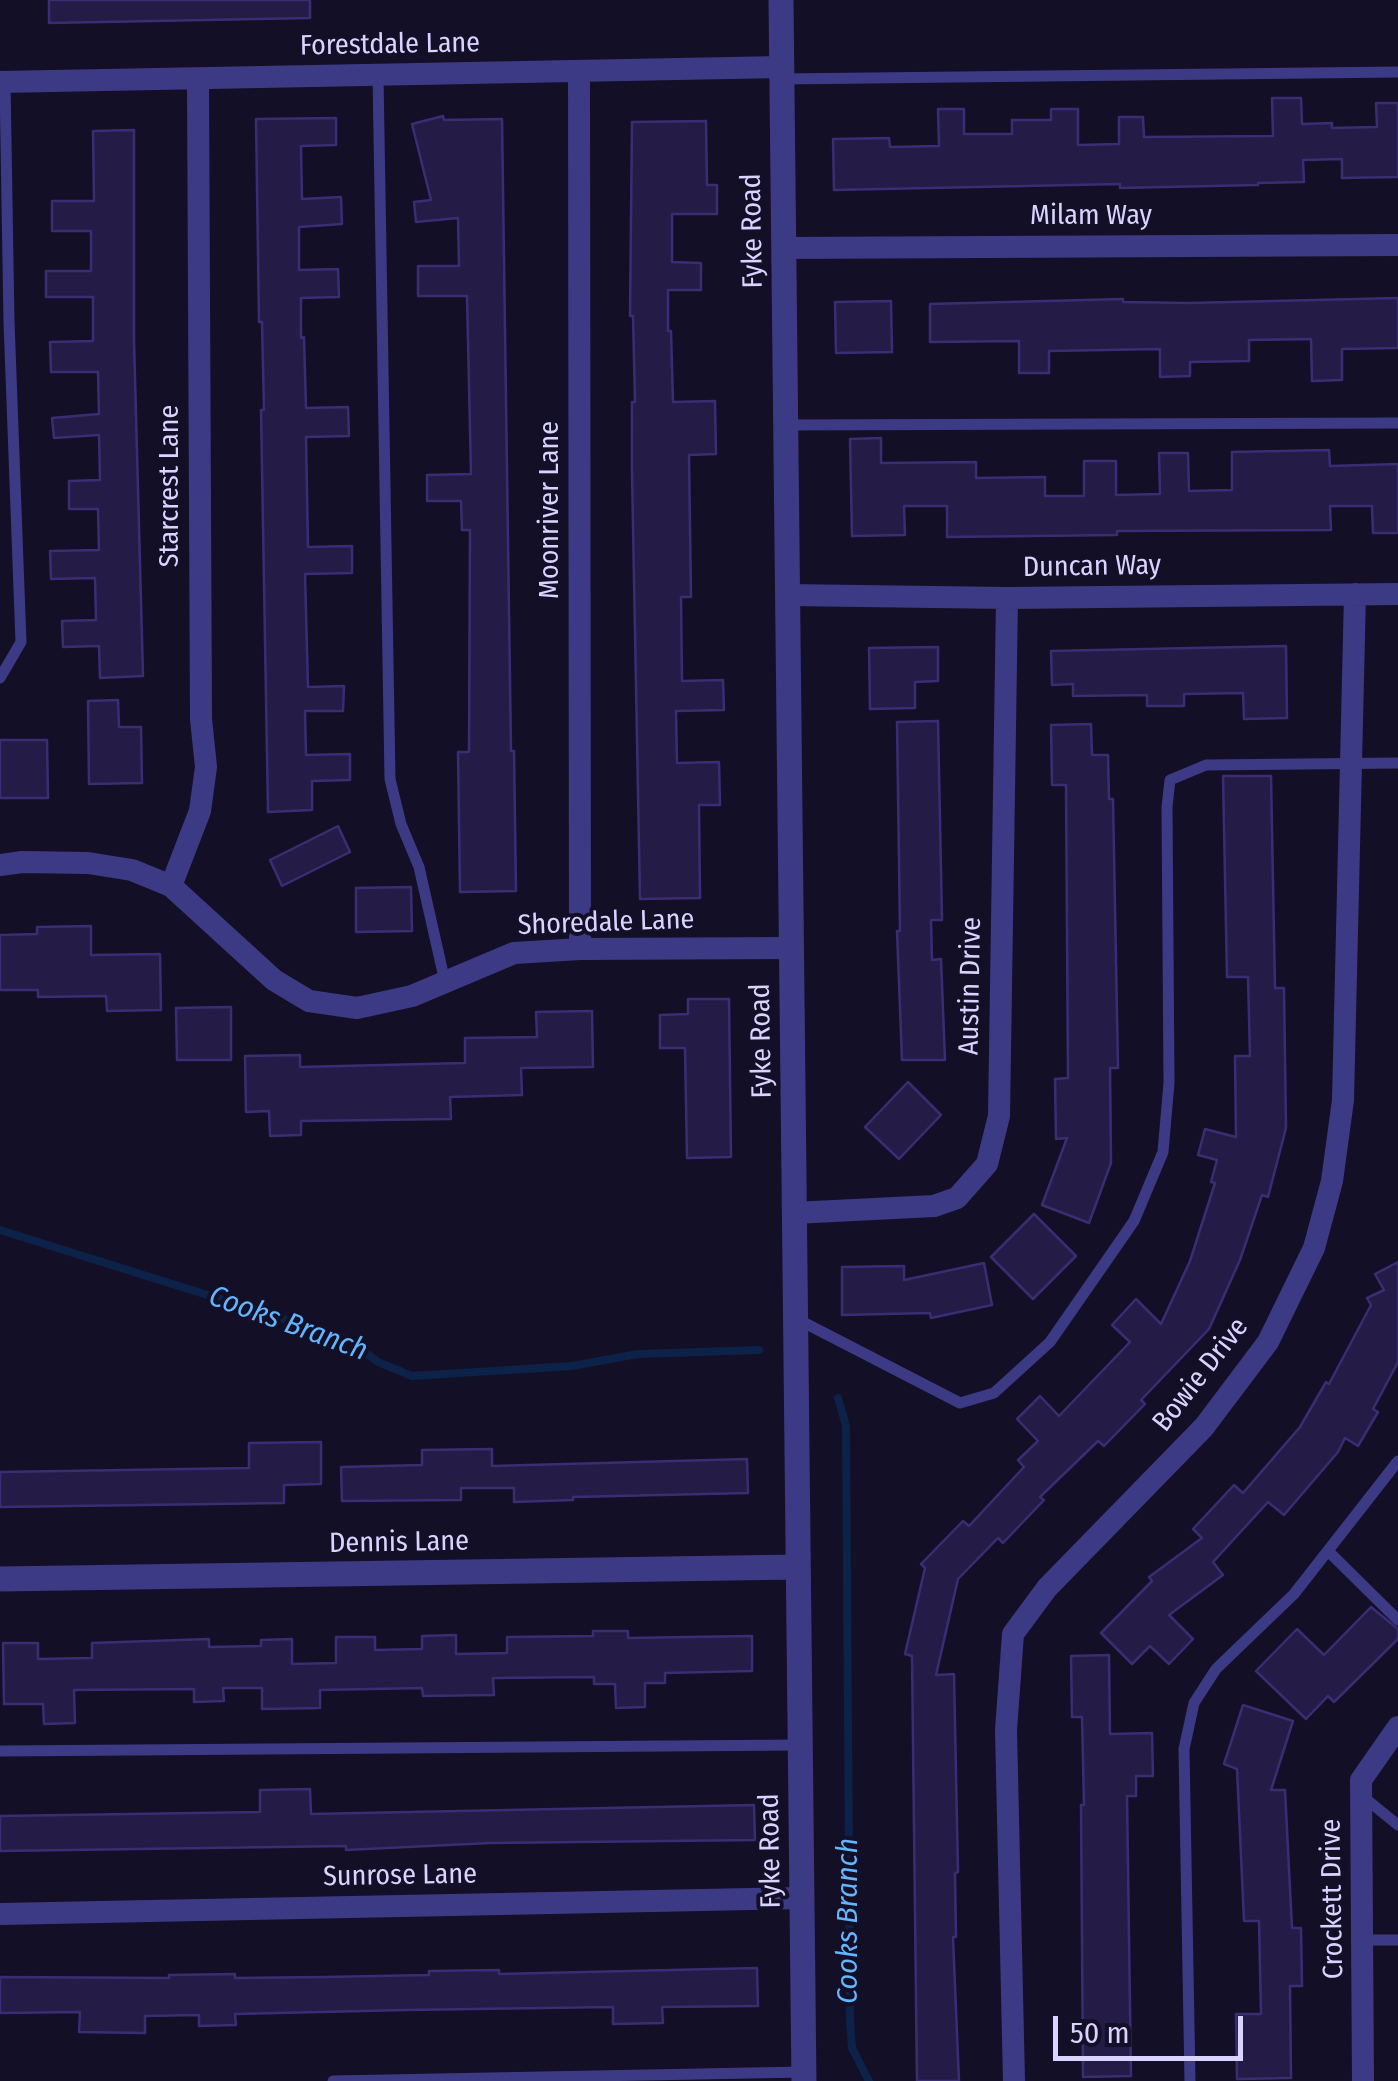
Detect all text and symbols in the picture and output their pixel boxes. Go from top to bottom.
street label: Forestdale Lane [300,27,480,63]
street label: Fyke Road [735,173,771,289]
street label: Milam Way [1030,199,1152,233]
street label: Starcrest Lane [153,405,187,567]
street label: Moonriver Lane [533,421,567,599]
street label: Duncan Way [1023,549,1161,585]
street label: Shoredale Lane [517,903,695,943]
street label: Austin Drive [953,917,989,1055]
street label: Fyke Road [744,983,780,1099]
water label: Cooks Branch [204,1279,372,1369]
street label: Bowie Drive [1146,1311,1256,1439]
street label: Dennis Lane [329,1525,469,1561]
street label: Fyke Road [753,1793,789,1909]
street label: Crockett Drive [1315,1819,1351,1979]
water label: Cooks Branch [831,1838,867,2004]
street label: Sunrose Lane [323,1858,477,1894]
scale bar [1058,1996,1248,2058]
text: 50 m [1070,2015,1130,2051]

